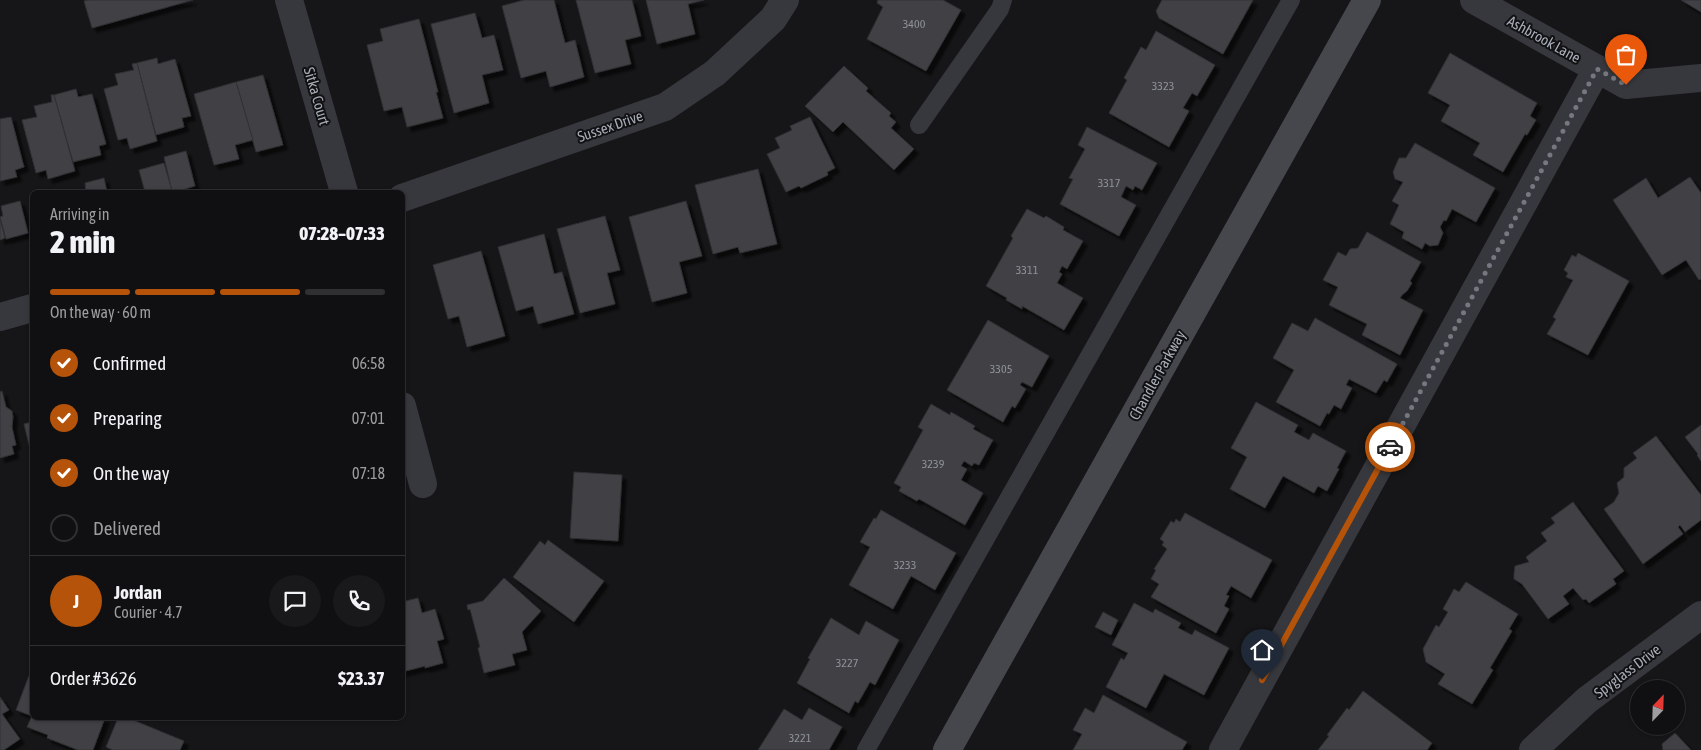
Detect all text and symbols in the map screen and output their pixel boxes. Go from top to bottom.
street label: Ashbrook Lane [1504,12,1584,66]
house number: 3400 [903,17,926,31]
pin [1605,34,1647,85]
icon: bag [1612,41,1640,69]
street label: Sitka Court [301,65,333,127]
house number: 3323 [1152,79,1174,93]
street label: Sussex Drive [575,107,645,145]
house number: 3317 [1098,176,1121,190]
text: Arriving in [50,205,110,223]
text: 07:28–07:33 [299,222,385,244]
text: 2 min [50,223,115,260]
house number: 3311 [1016,263,1039,277]
text: On the way · 60 m [50,303,151,321]
street label: Chandler Parkway [1125,327,1189,423]
icon: check [50,349,78,377]
text: Confirmed [93,352,166,374]
text: 06:58 [352,354,385,372]
house number: 3305 [990,362,1012,376]
icon: check [50,404,78,432]
text: Preparing [93,407,162,429]
text: 07:01 [352,409,385,427]
courier [1365,422,1415,472]
icon: car [1376,433,1404,461]
house number: 3239 [922,457,945,471]
icon: check [50,459,78,487]
text: On the way [93,462,170,484]
text: 07:18 [352,464,385,482]
text: Delivered [93,517,161,539]
house number: 3233 [894,558,916,572]
button: chat [269,575,321,627]
button: phone [333,575,385,627]
text: Jordan [114,581,162,603]
text: J [73,590,79,612]
text: Courier · 4.7 [114,603,183,621]
pin [1241,629,1283,680]
icon: home [1248,636,1276,664]
street label: Spyglass Drive [1590,640,1664,701]
house number: 3227 [836,656,859,670]
text: Order #3626 [50,667,137,689]
text: $23.37 [338,667,385,689]
north arrow [1630,680,1685,735]
map controls [1630,680,1685,735]
house number: 3221 [789,731,812,745]

